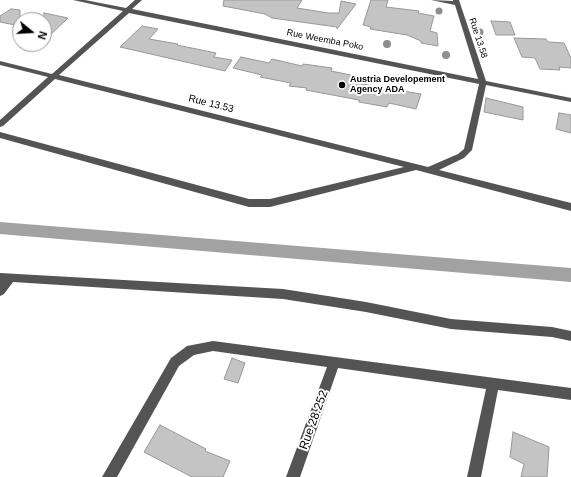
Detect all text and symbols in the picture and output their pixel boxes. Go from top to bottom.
north arrow [12,12,52,52]
street label: Rue 13.58 [466,17,490,59]
street label: Rue Weemba Poko [286,27,364,53]
text: N [36,30,49,41]
place label: Austria Developement Agency ADA [350,75,445,96]
marker: Austria Developement Agency ADA [337,80,347,90]
street label: Rue 13.53 [187,93,235,115]
street label: Rue 28.252 [297,388,331,452]

